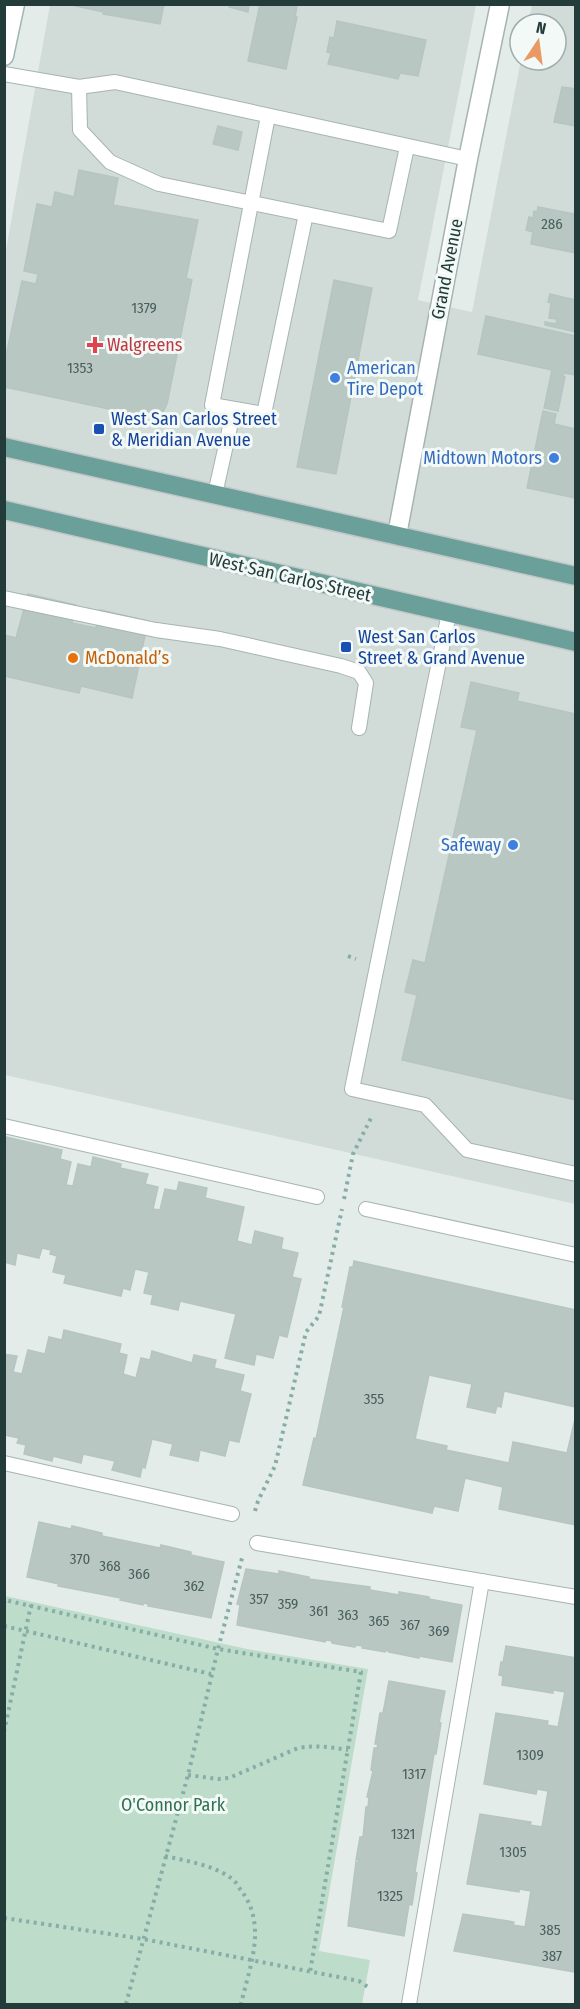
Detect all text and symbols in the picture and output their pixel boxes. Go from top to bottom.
north arrow [508,12,568,72]
text: N [534,18,548,38]
house number: 286 [541,215,563,233]
street label: Grand Avenue [426,217,468,321]
house number: 1379 [131,299,157,317]
place label: Walgreens [107,334,183,356]
marker: Walgreens [88,338,102,352]
place label: American Tire Depot [347,357,423,400]
house number: 1353 [67,359,93,377]
marker: American Tire Depot [328,371,342,385]
place label: West San Carlos Street & Meridian Avenue [111,408,277,451]
marker: West San Carlos Street & Meridian Avenue [92,422,106,436]
place label: Midtown Motors [423,447,542,469]
marker: Midtown Motors [547,451,561,465]
street label: West San Carlos Street [207,548,373,606]
place label: West San Carlos Street & Grand Avenue [358,626,525,669]
marker: West San Carlos Street & Grand Avenue [339,640,353,654]
place label: McDonald’s [85,647,170,669]
marker: McDonald’s [66,651,80,665]
place label: Safeway [441,834,501,856]
marker: Safeway [506,838,520,852]
house number: 355 [364,1390,384,1408]
house number: 370 [70,1550,90,1568]
house number: 368 [99,1557,121,1575]
house number: 366 [128,1565,150,1583]
house number: 362 [184,1577,205,1595]
house number: 357 [249,1590,269,1608]
house number: 359 [278,1595,298,1613]
house number: 361 [309,1602,329,1620]
house number: 363 [338,1606,359,1624]
house number: 365 [368,1612,390,1630]
house number: 367 [400,1616,420,1634]
house number: 369 [428,1622,450,1640]
house number: 1309 [516,1746,544,1764]
house number: 1317 [402,1765,426,1783]
park label: O'Connor Park [121,1794,226,1816]
house number: 1321 [391,1825,415,1843]
house number: 1305 [499,1843,527,1861]
house number: 1325 [377,1887,403,1905]
house number: 385 [539,1921,561,1939]
house number: 387 [542,1947,562,1965]

